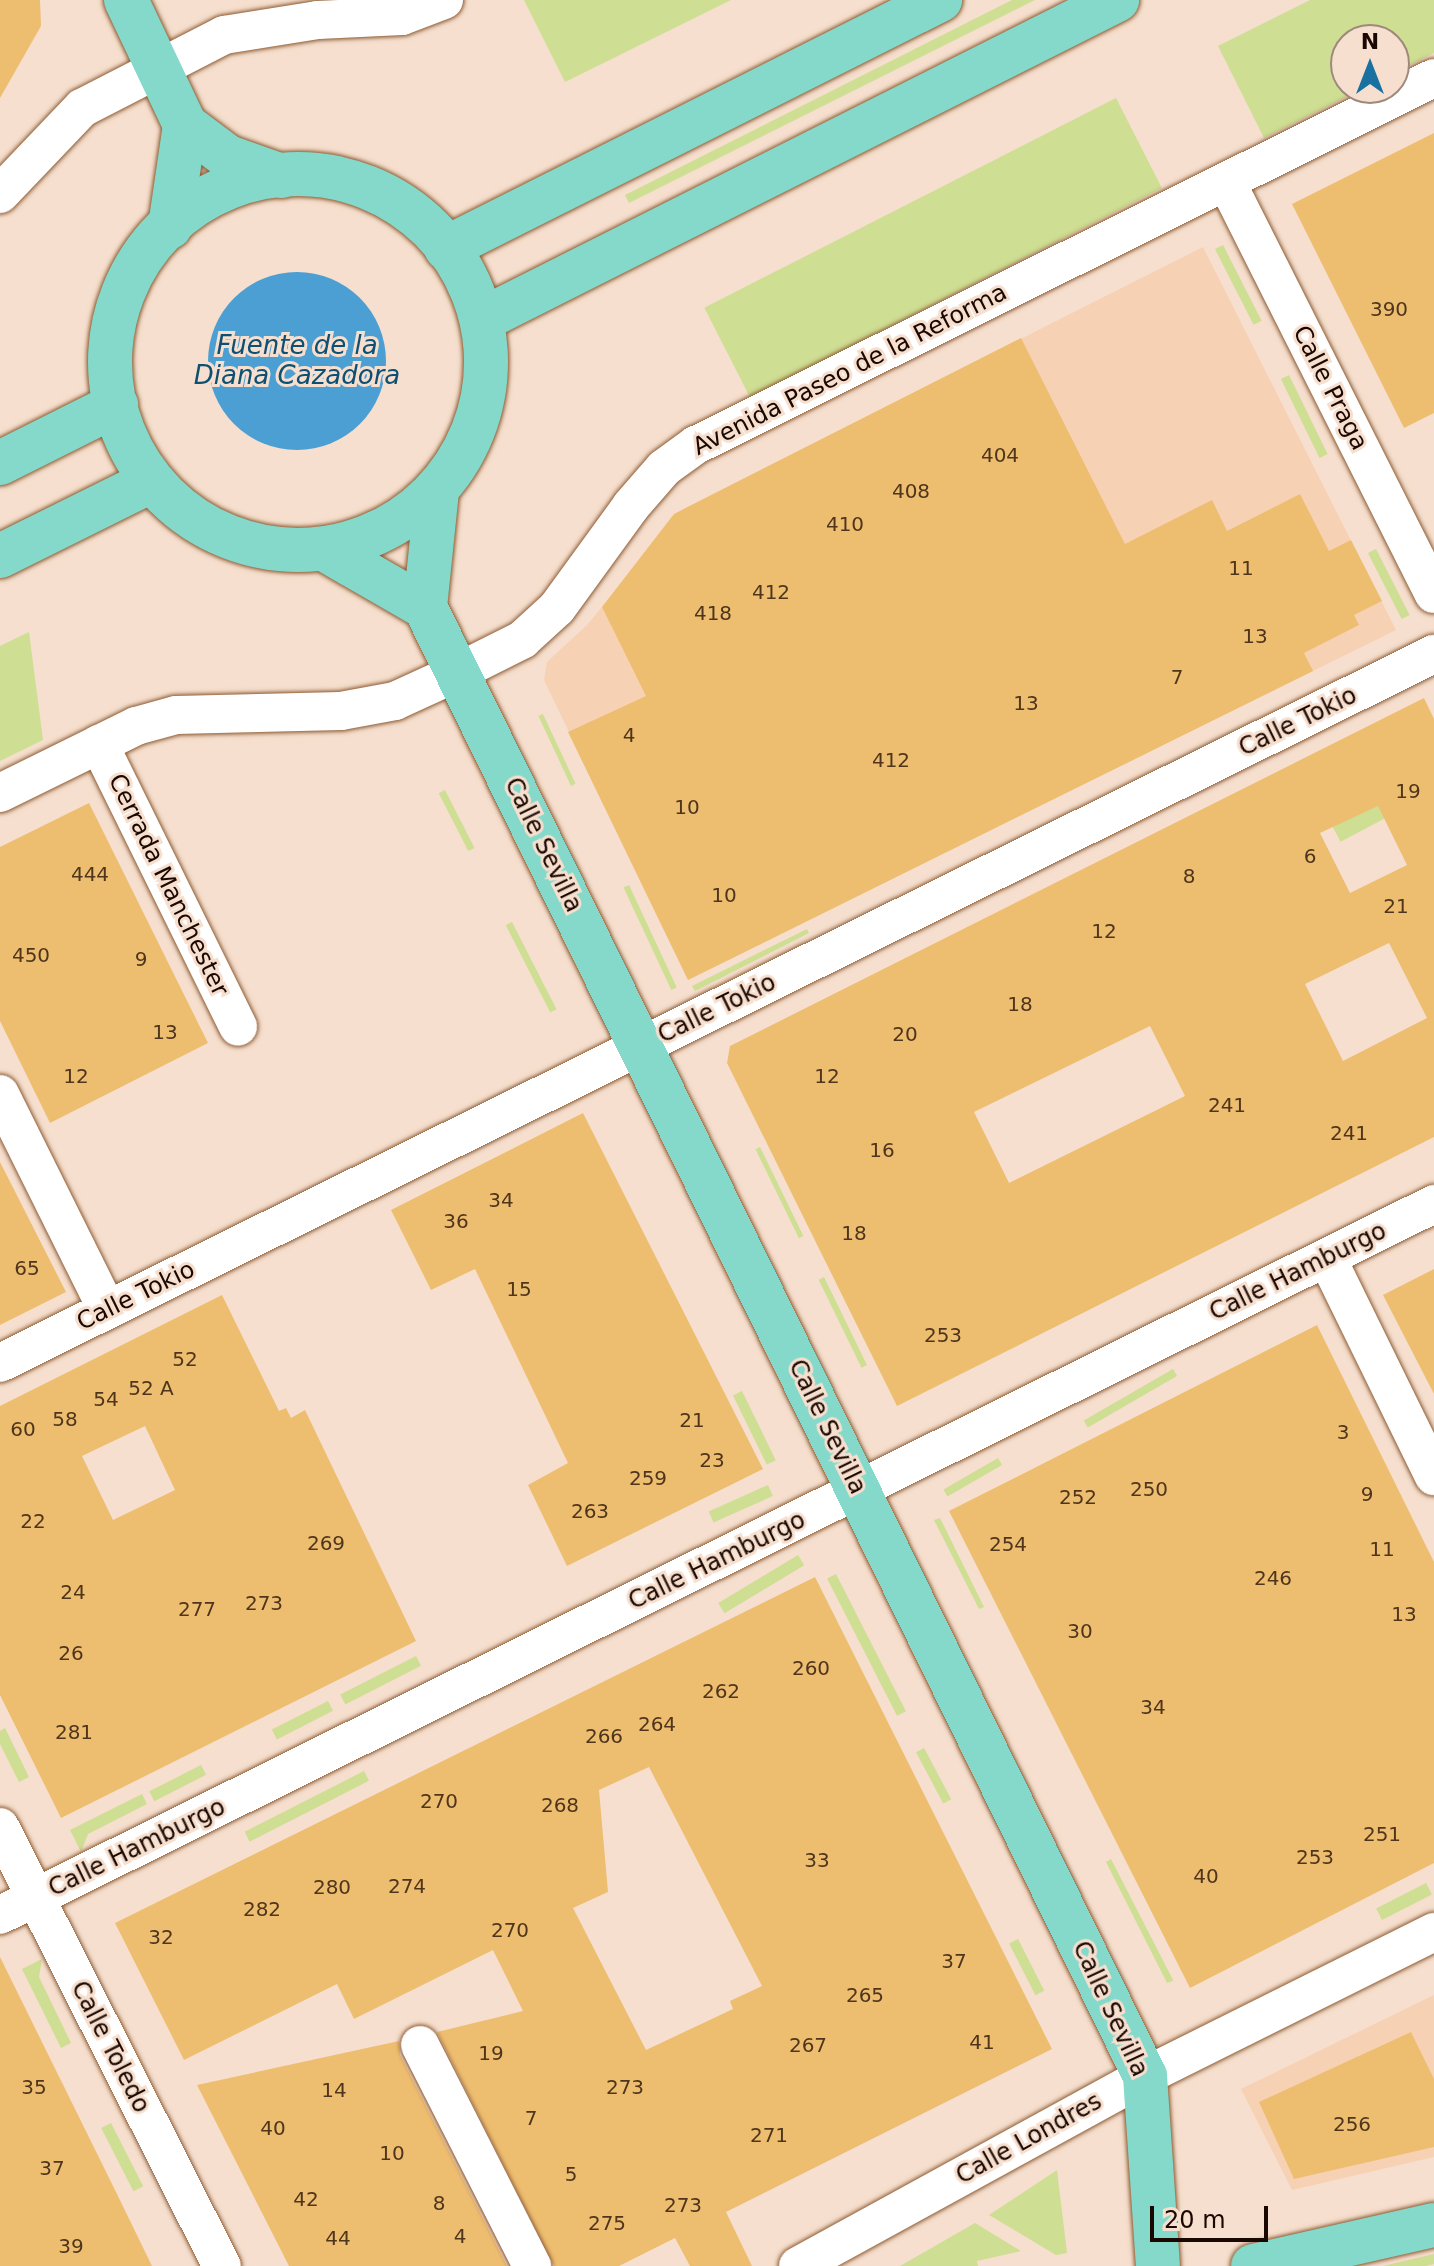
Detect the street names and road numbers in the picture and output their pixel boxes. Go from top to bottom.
street label: Avenida Paseo de la Reforma [688,278,1012,462]
street label: Calle Praga [1286,321,1374,455]
street label: Calle Tokio [1234,681,1362,763]
street label: Cerrada Manchester [102,769,234,1001]
street label: Calle Sevilla [498,773,588,917]
street label: Calle Tokio [653,968,781,1050]
street label: Calle Hamburgo [1205,1217,1391,1327]
street label: Calle Tokio [72,1255,200,1337]
street label: Calle Sevilla [782,1355,872,1499]
street label: Calle Hamburgo [624,1506,810,1616]
street label: Calle Hamburgo [44,1793,230,1903]
street label: Calle Sevilla [1066,1937,1154,2081]
street label: Calle Toledo [65,1976,155,2118]
street label: Calle Londres [951,2087,1107,2191]

